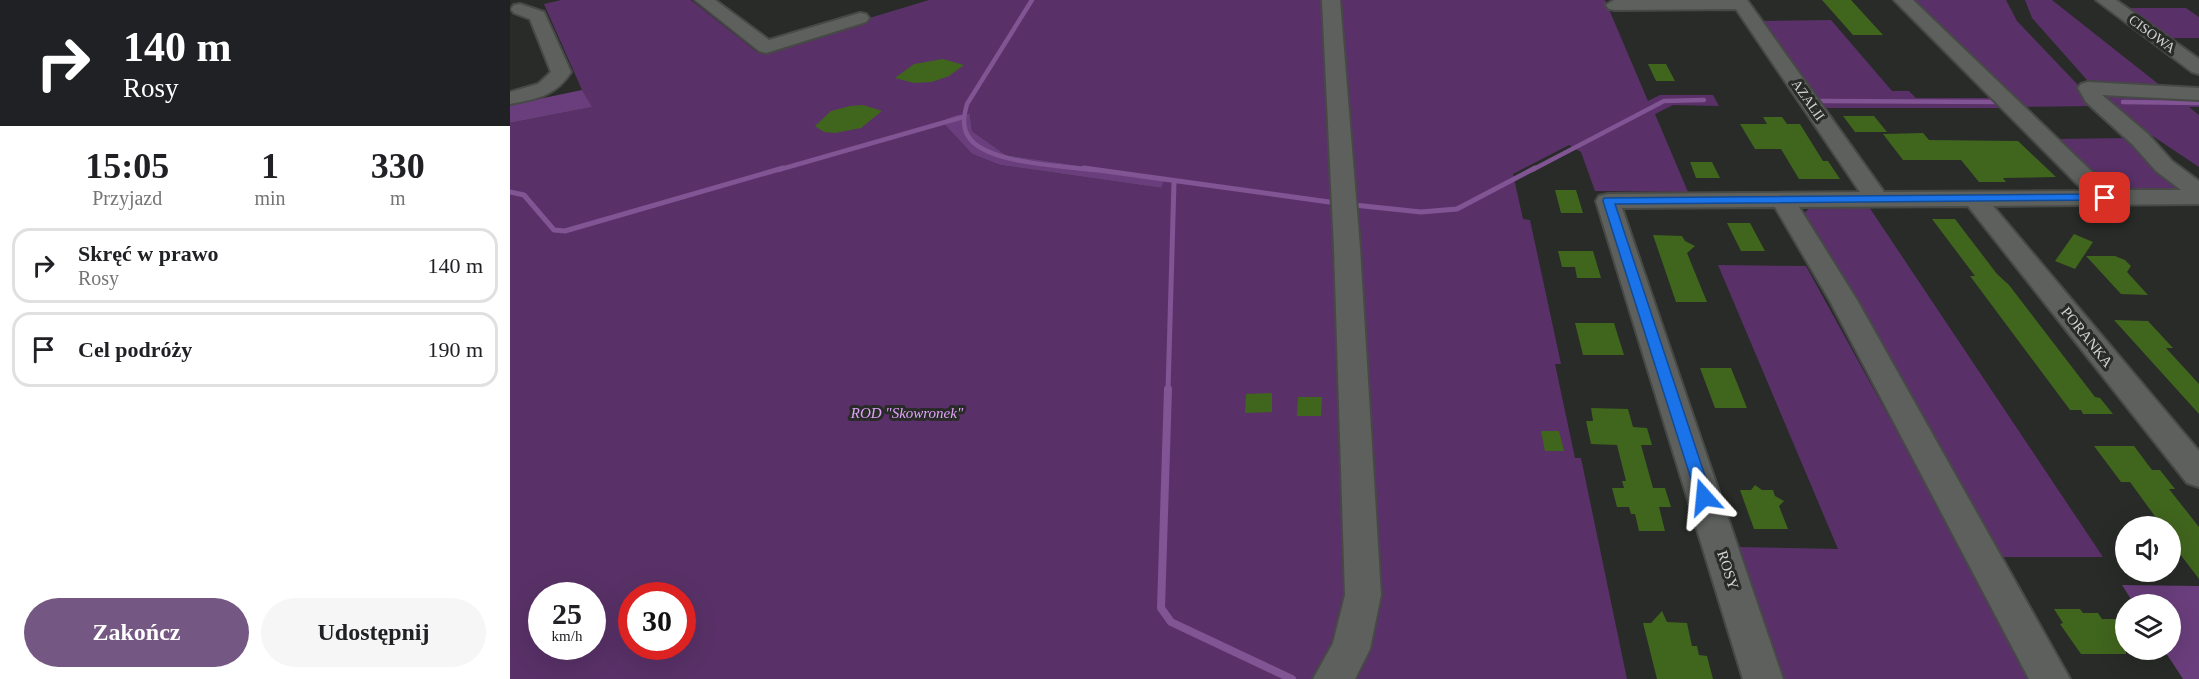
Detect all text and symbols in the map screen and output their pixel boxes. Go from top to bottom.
street label: CISOWA [2126,12,2179,56]
icon: right [24,24,102,102]
text: 140 m [123,24,232,70]
text: Rosy [123,73,179,103]
street label: AZALII [1788,77,1828,124]
text: 15:05 [85,146,169,186]
text: 1 [261,146,279,186]
text: 330 [371,146,425,186]
pin [2079,172,2130,223]
icon: arrive [2088,181,2121,214]
text: Przyjazd [92,187,162,209]
text: min [254,187,286,209]
text: m [390,187,406,209]
text: Skręć w prawo [78,241,219,266]
icon: right [27,249,60,282]
text: 140 m [427,253,483,278]
text: Rosy [78,267,119,289]
street label: PORANKA [2058,304,2116,370]
icon: arrive [27,333,60,366]
text: Cel podróży [78,337,192,362]
text: 190 m [427,337,483,362]
park label: ROD "Skowronek" [850,405,964,421]
position arrow [1672,465,1736,529]
map controls [2115,516,2181,660]
button: sound [2115,516,2181,582]
street label: ROSY [1714,548,1742,592]
speed limit sign: 30 [618,582,696,660]
button: layers [2115,594,2181,660]
text: 25 [552,597,582,630]
button: Zakończ [24,598,249,667]
button: Udostępnij [261,598,486,667]
text: km/h [552,628,582,644]

